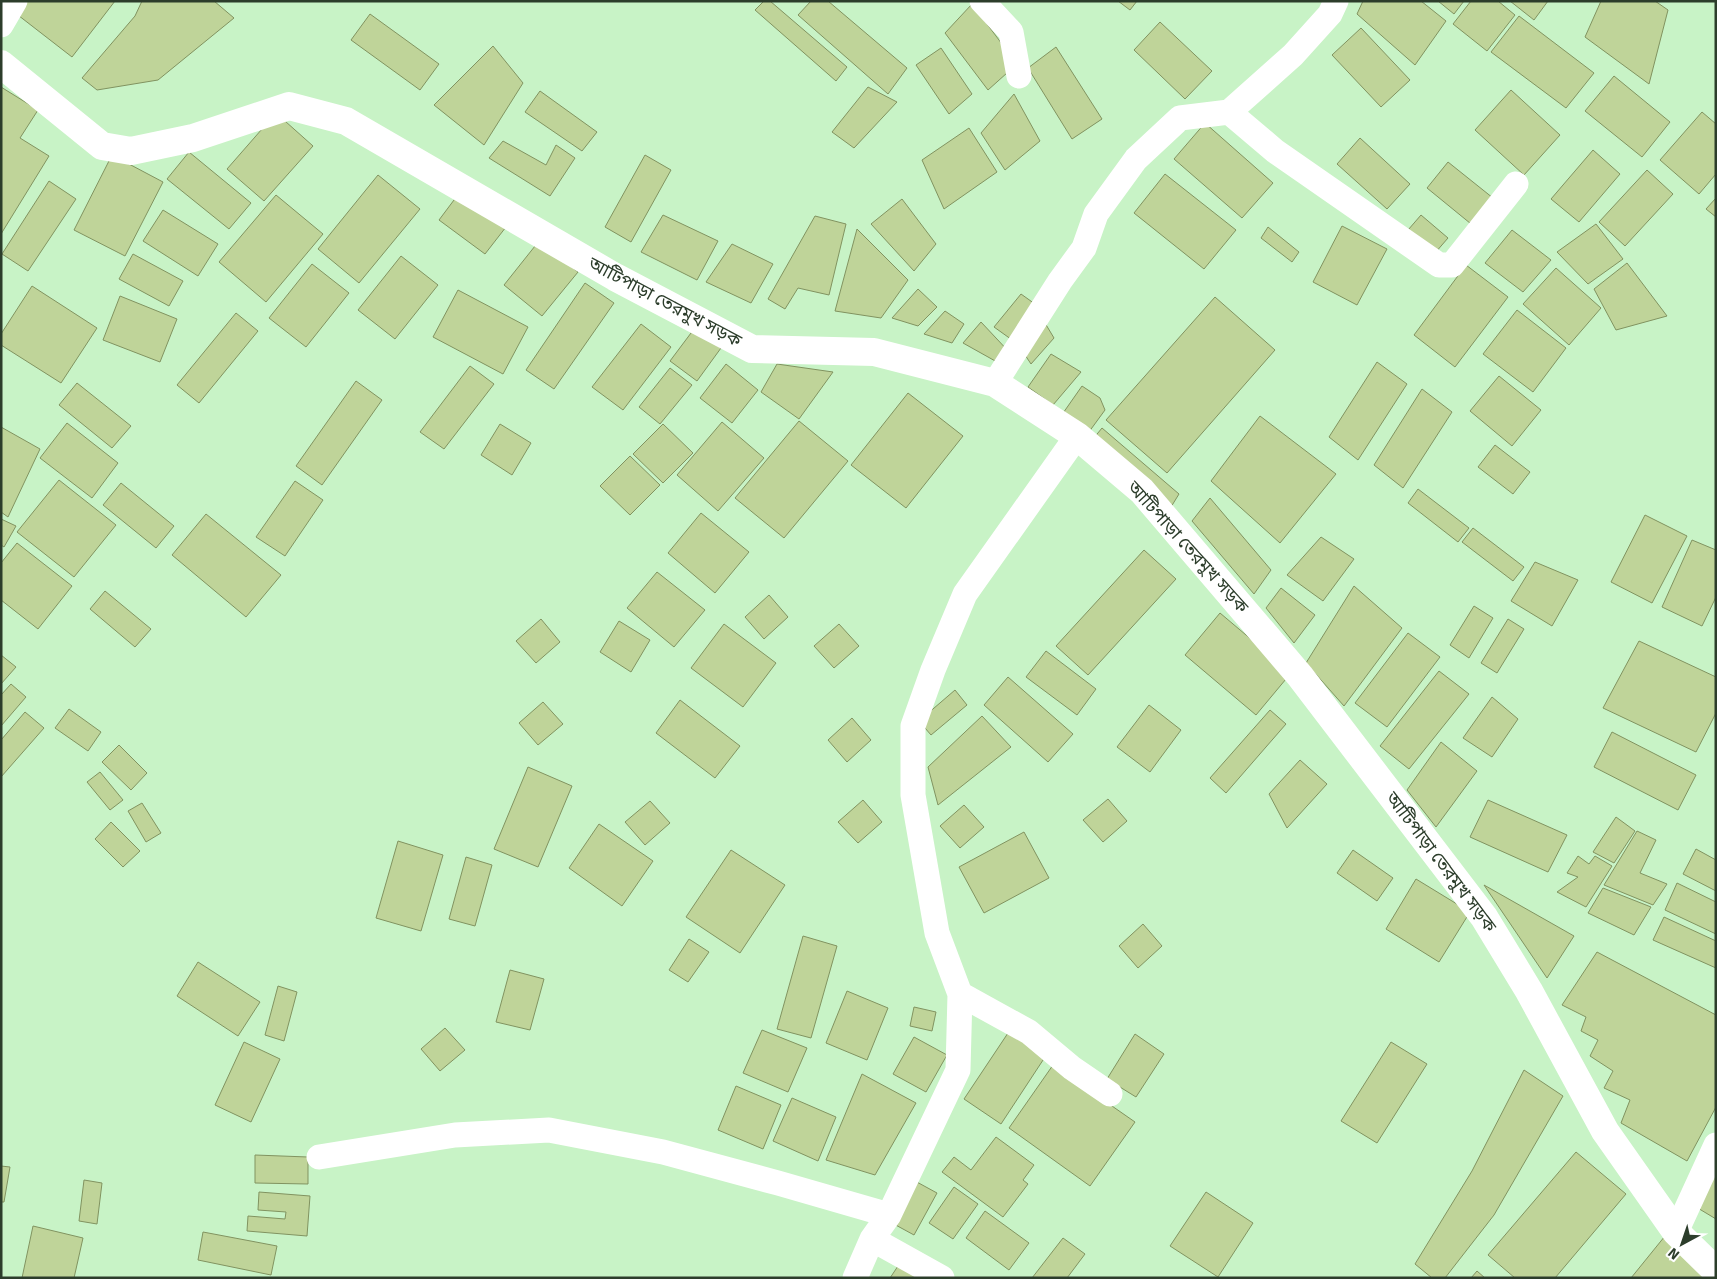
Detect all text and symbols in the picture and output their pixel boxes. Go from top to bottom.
street label: আটিপাড়া তেরমুখ সড়ক [584,252,746,352]
street label: আটিপাড়া তেরমুখ সড়ক [1122,476,1253,618]
street label: আটিপাড়া তেরমুখ সড়ক [1380,787,1501,937]
north arrow [1657,1219,1707,1269]
text: N [1665,1244,1683,1263]

